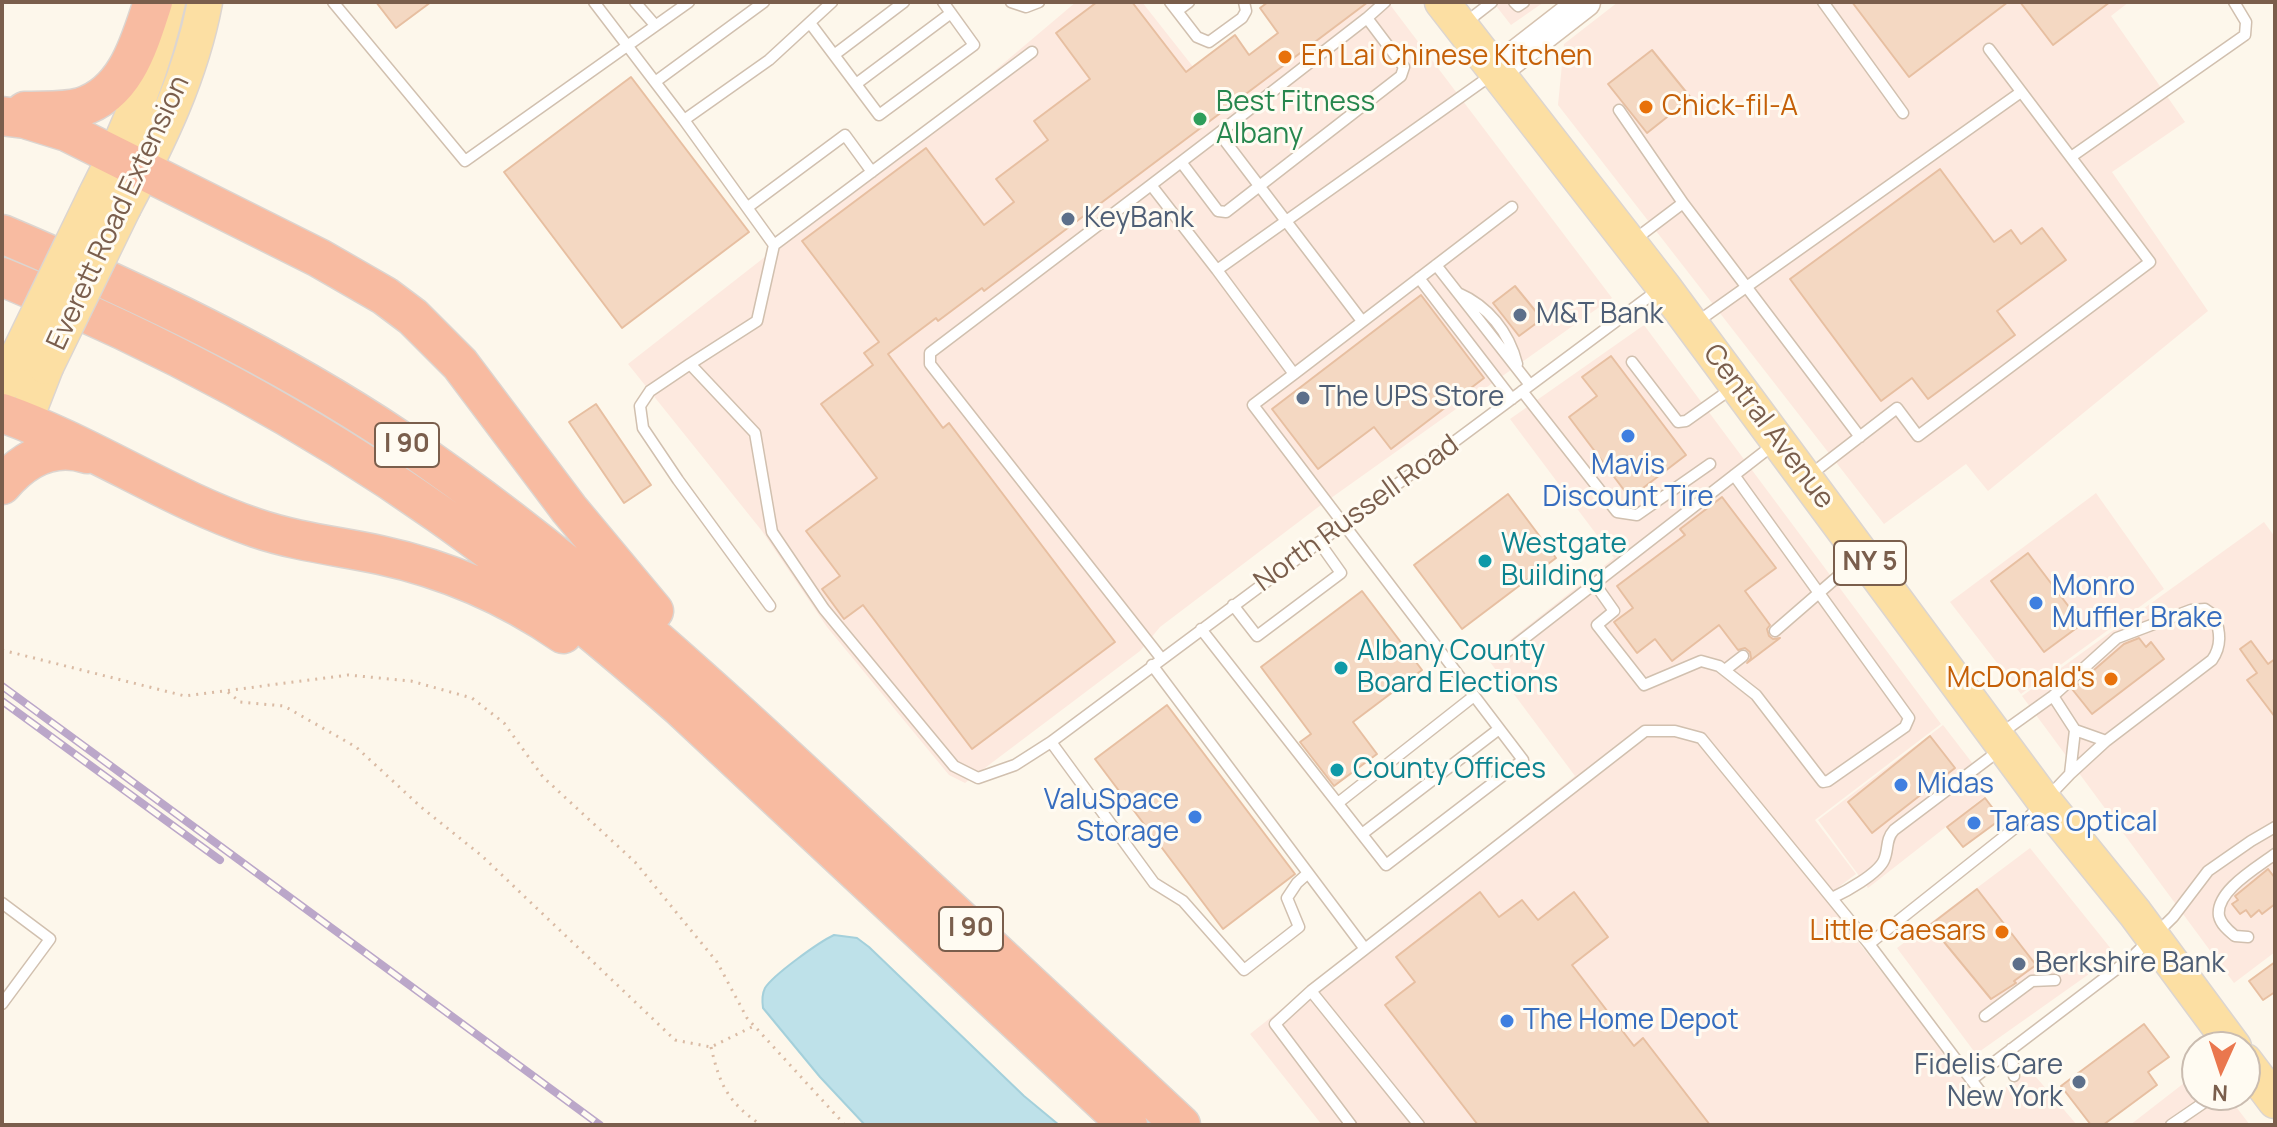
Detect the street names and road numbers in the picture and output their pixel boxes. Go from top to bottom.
street label: Everett Road Extension [41,70,197,356]
street label: Central Avenue [1695,338,1841,516]
road number: I 90 [375,423,439,467]
street label: North Russell Road [1248,429,1466,599]
road number: NY 5 [1834,541,1906,585]
road number: I 90 [939,907,1003,951]

